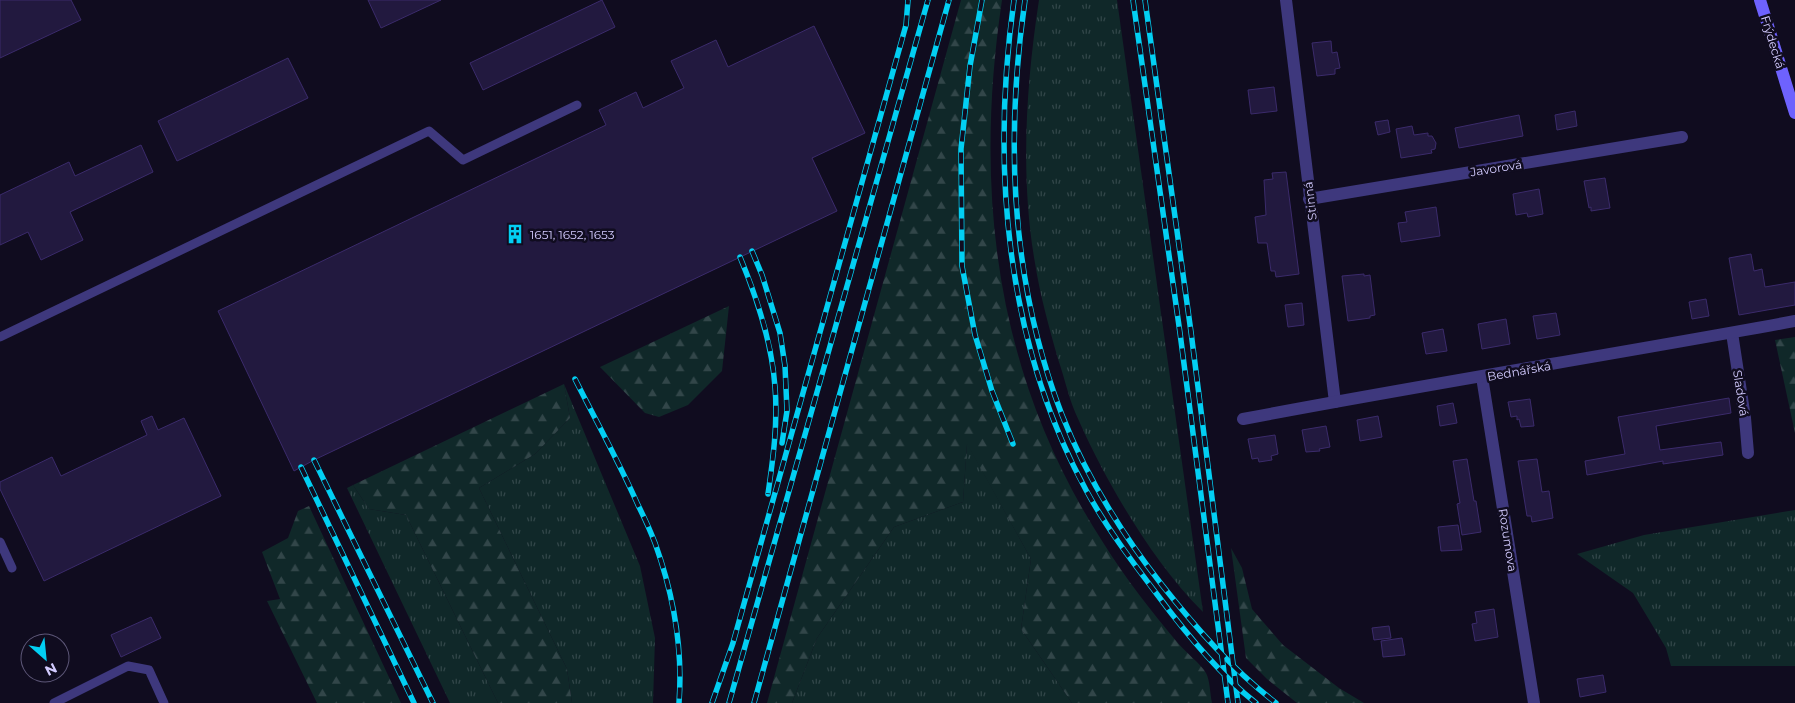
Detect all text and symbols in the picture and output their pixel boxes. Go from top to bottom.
street label: Frýdecká [1758,14,1788,70]
street label: Javorová [1468,157,1523,180]
street label: Stinná [1300,181,1320,221]
building icon: 1651, 1652, 1653 [504,223,526,245]
place label: 1651, 1652, 1653 [530,227,615,242]
street label: Bednářská [1486,358,1552,384]
street label: Sladová [1730,369,1752,417]
street label: Rozumova [1496,507,1520,573]
north arrow [20,633,70,683]
text: N [42,659,60,680]

